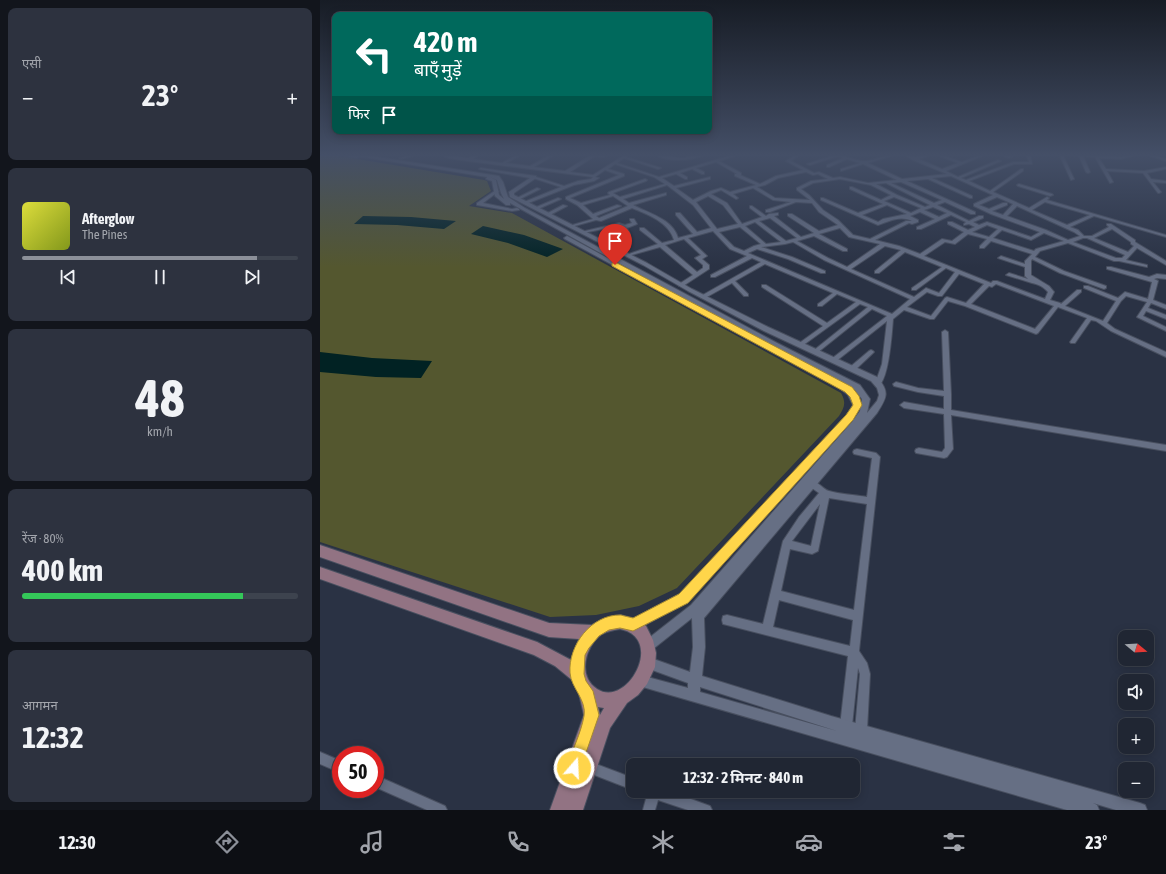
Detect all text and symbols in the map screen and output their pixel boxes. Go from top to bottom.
text: 420 m [414,26,477,58]
icon: left [348,28,400,80]
text: एसी [22,56,41,71]
text: बाएँ मुड़ें [414,59,462,80]
text: 23° [142,78,178,112]
text: − [22,83,33,109]
text: + [287,83,298,109]
icon: arrive [378,104,400,126]
text: फिर [348,105,370,122]
text: Afterglow [82,210,135,227]
pin [598,224,632,265]
text: The Pines [82,227,127,242]
icon: arrive [604,230,626,252]
icon: previous [57,266,79,288]
icon: pause [149,266,171,288]
icon: next [241,266,263,288]
text: 48 [136,368,184,428]
text: km/h [147,424,173,439]
text: रेंज · 80% [22,531,64,546]
text: 400 km [22,553,103,587]
north arrow [1118,630,1154,666]
map controls [1118,630,1154,798]
button: sound [1118,674,1154,710]
text: आगमन [22,698,58,713]
button: + [1118,718,1154,754]
text: 12:32 [22,720,84,754]
speed limit sign: 50 [332,746,384,798]
position arrow [553,747,595,789]
button: − [1118,762,1154,798]
text: 12:32 · 2 मिनट · 840 m [683,769,803,786]
icon: directions [213,828,241,856]
icon: music [358,828,386,856]
icon: phone [504,828,532,856]
icon: climate [649,828,677,856]
icon: car [795,828,823,856]
icon: filters [940,828,968,856]
text: 12:30 [59,832,96,853]
text: 23° [1085,832,1107,853]

